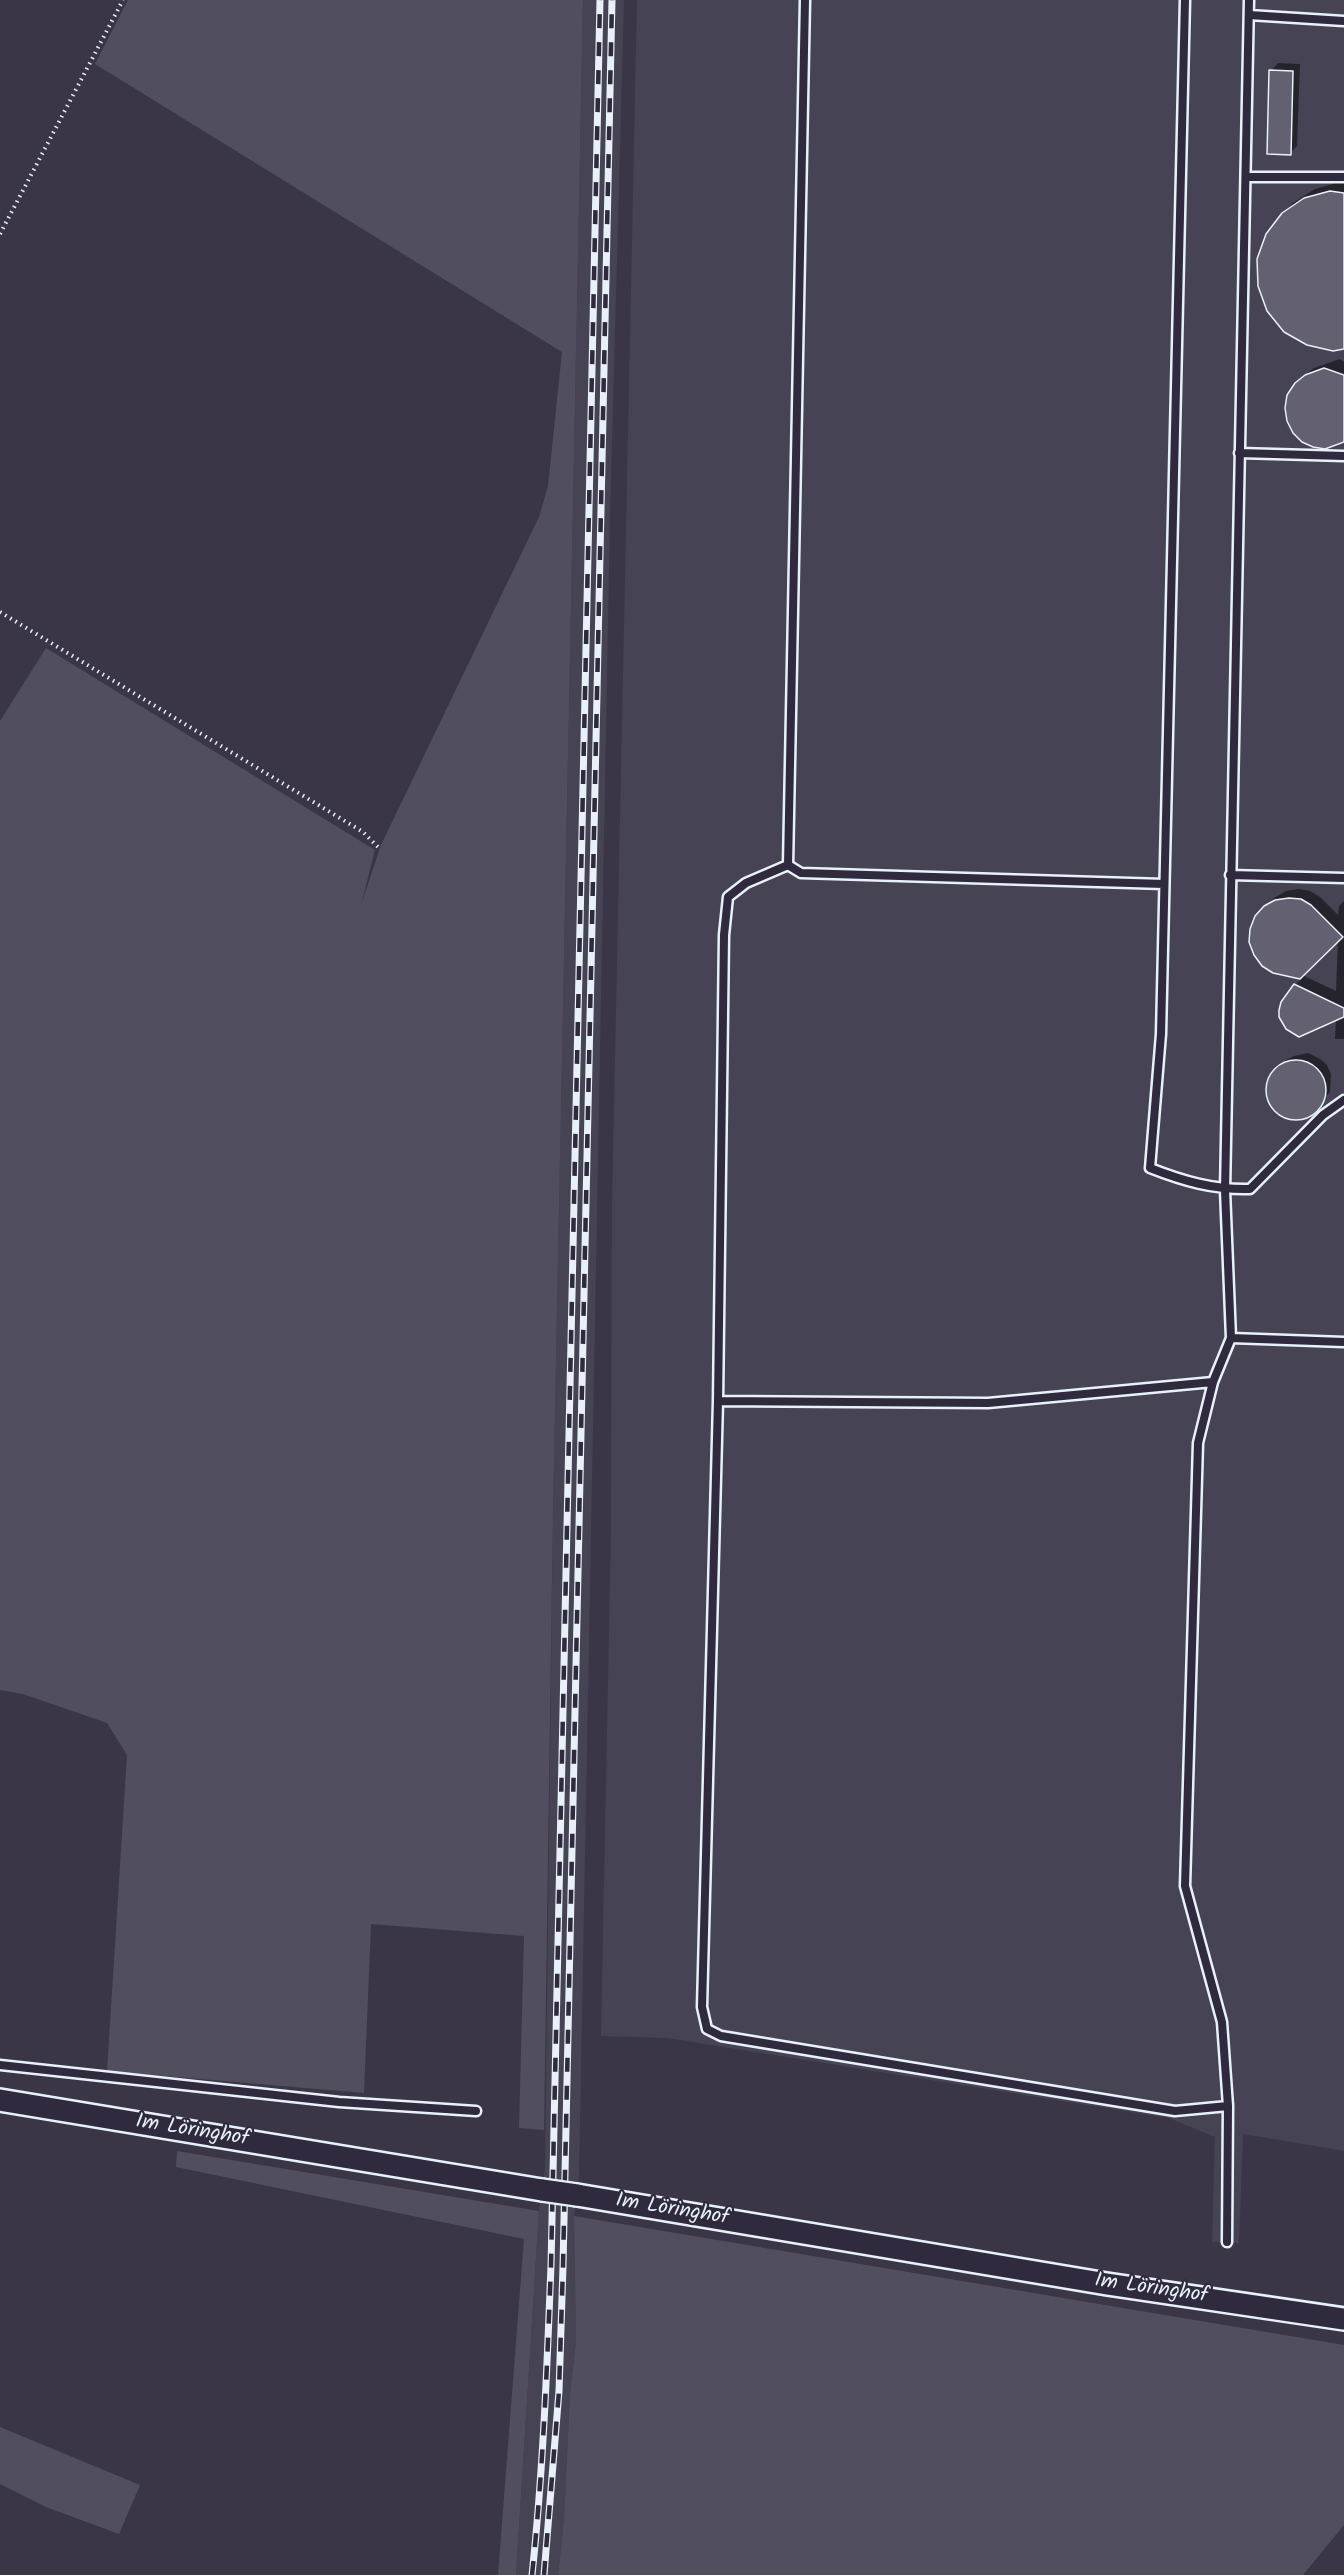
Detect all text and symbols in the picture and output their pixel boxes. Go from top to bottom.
street label: Im Löringhof [134,2111,250,2153]
street label: Im Löringhof [614,2190,730,2232]
street label: Im Löringhof [1093,2270,1209,2310]

